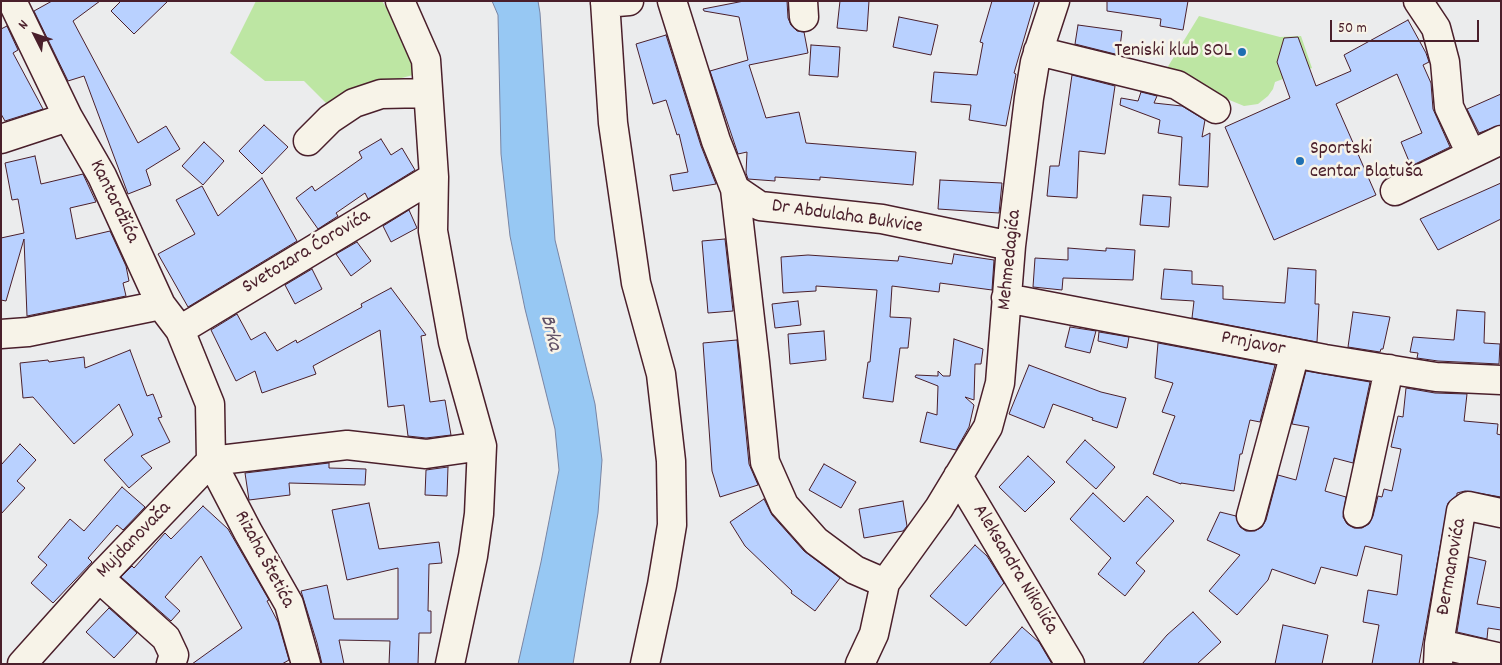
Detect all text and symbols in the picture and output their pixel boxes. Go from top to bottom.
north arrow [10,10,60,60]
scale bar [1332,10,1481,42]
text: N [14,16,33,34]
text: 50 m [1338,18,1367,40]
place label: Teniski klub SOL [1114,40,1232,64]
marker: Teniski klub SOL [1236,46,1248,58]
place label: Sportski centar Blatuša [1310,138,1422,185]
marker: Sportski centar Blatuša [1294,155,1306,167]
street label: Kantardžića [83,157,143,247]
street label: Dr Abdulaha Bukvice [770,196,924,240]
street label: Svetozara Ćorovića [239,205,375,301]
street label: Mehmedagića [994,209,1028,311]
water label: Brka [532,312,566,354]
street label: Prnjavor [1219,327,1287,363]
street label: Mujdanovača [92,498,178,584]
street label: Aleksandra Nikolića [966,501,1062,639]
street label: Rizaha Štetića [227,507,299,613]
street label: Đermanovića [1433,517,1473,617]

